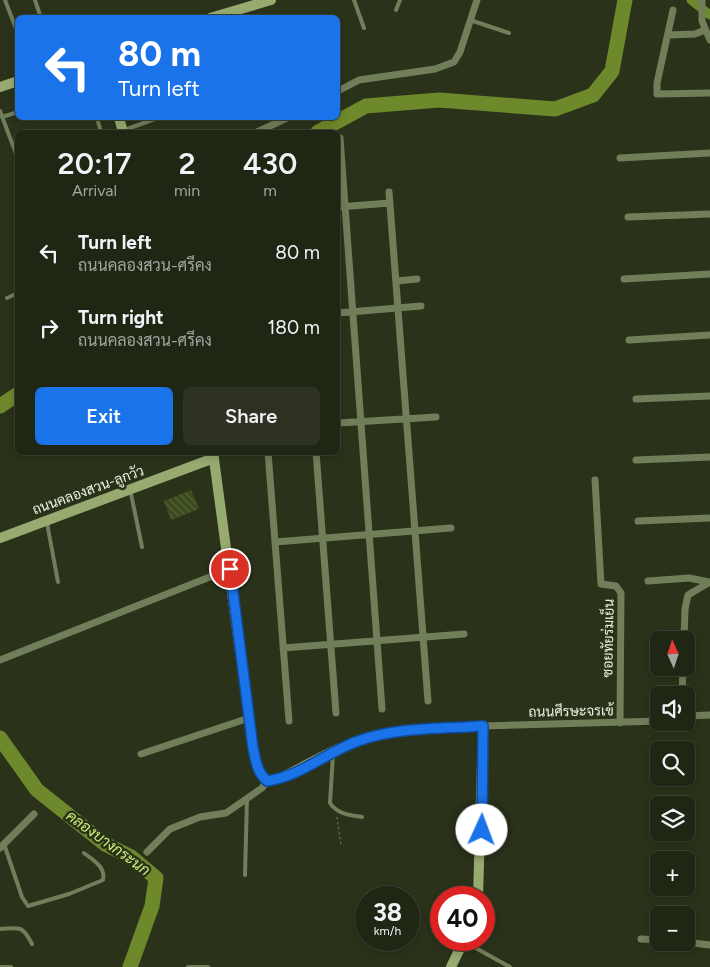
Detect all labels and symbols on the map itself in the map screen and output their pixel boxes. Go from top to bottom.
street label: ถนนคลองสวน-ลูกวัว [30,462,147,520]
pin [209,548,251,590]
street label: ซอยทัยร่มเย็น [598,598,618,678]
north arrow [650,631,695,676]
street label: ถนนศีรษะจรเข้ [528,701,615,721]
position arrow [455,803,507,855]
water label: คลองบางกระนก [63,807,153,879]
speed limit sign: 40 [430,886,495,951]

